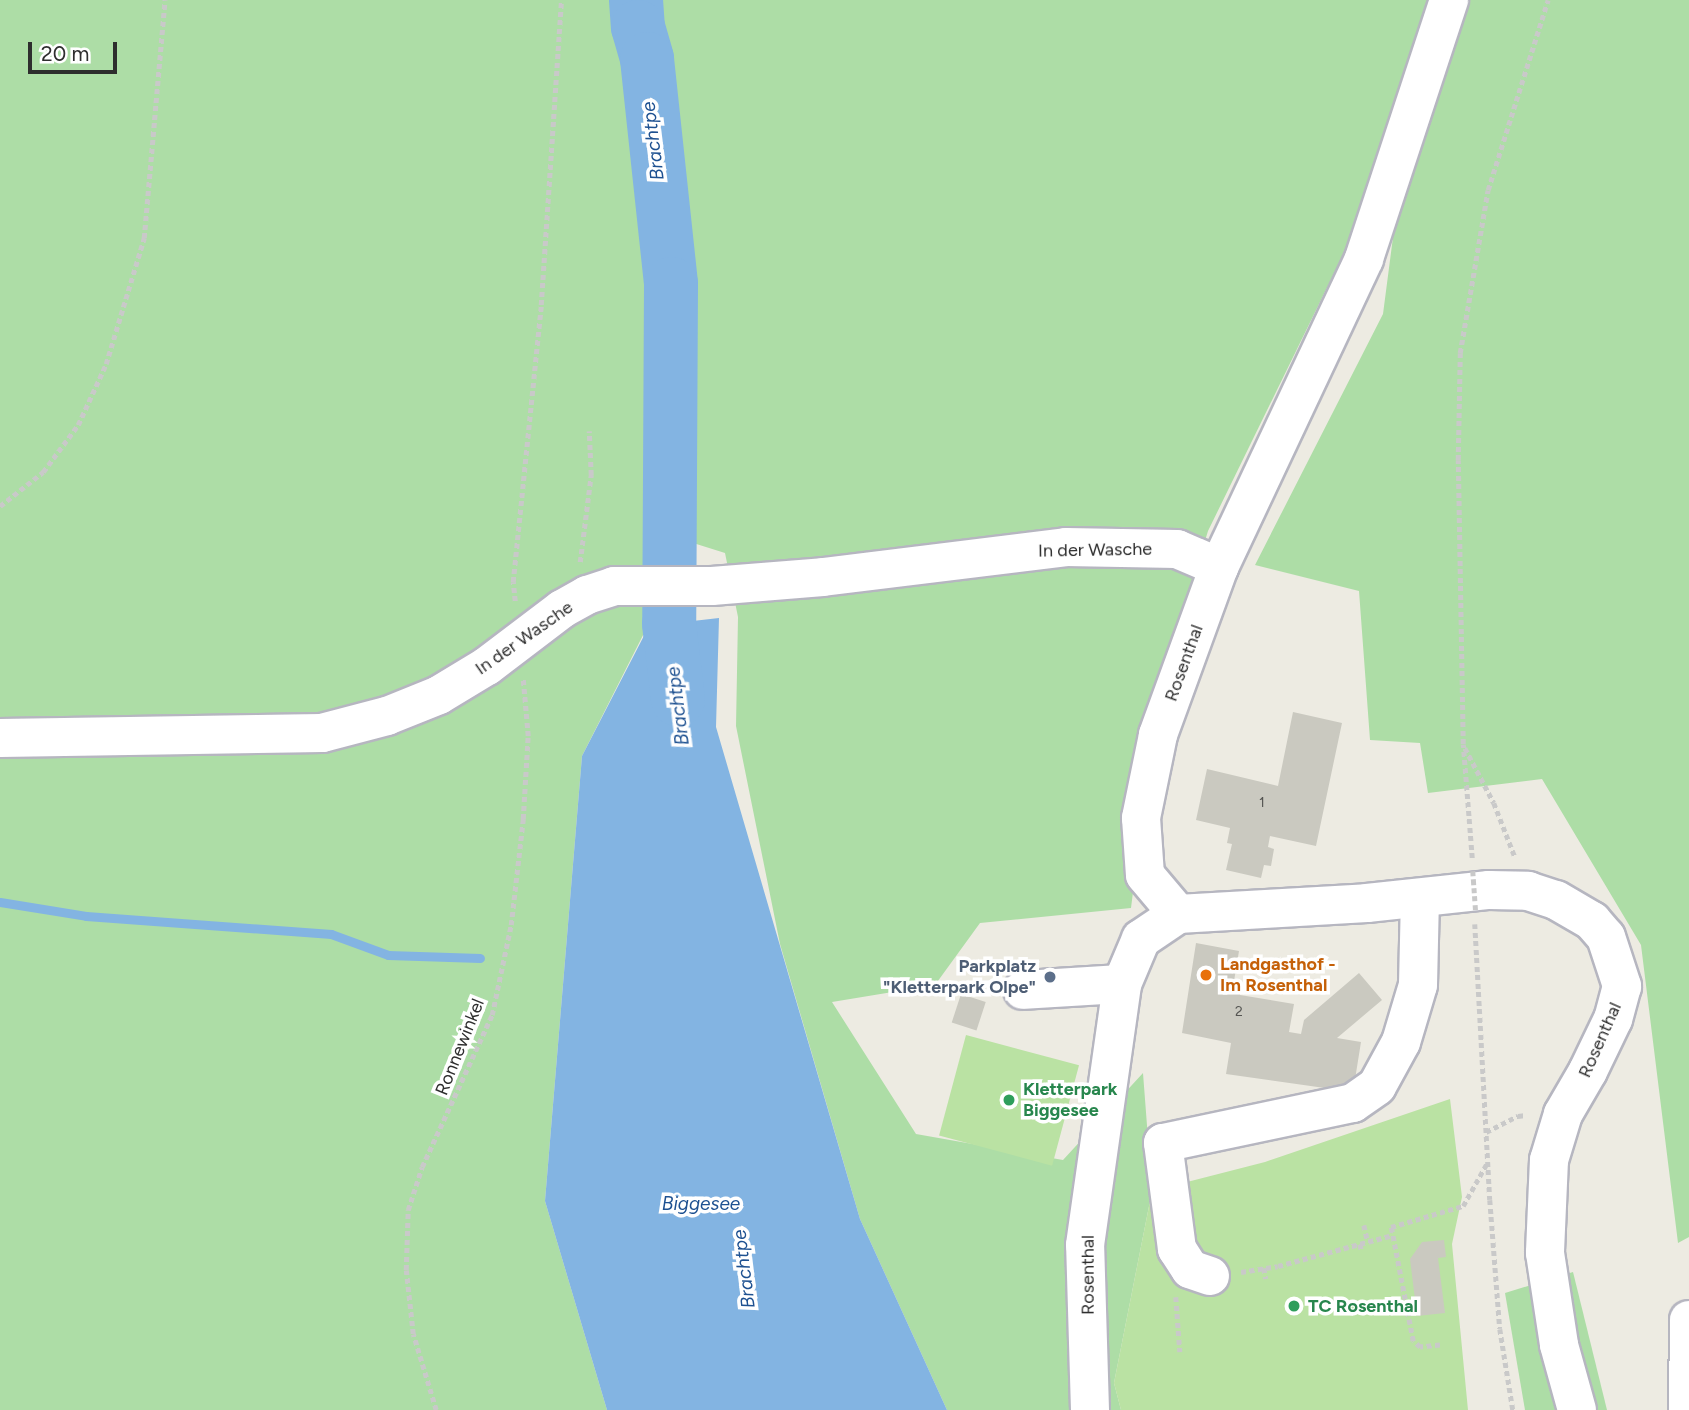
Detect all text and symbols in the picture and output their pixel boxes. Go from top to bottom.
scale bar [32,28,121,72]
text: 20 m [41,41,89,66]
water label: Brachtpe [637,100,669,182]
street label: In der Wasche [1038,538,1152,562]
street label: In der Wasche [471,596,577,680]
street label: Rosenthal [1160,622,1208,704]
water label: Brachtpe [662,665,694,747]
house number: 1 [1259,795,1265,811]
place label: Landgasthof - Im Rosenthal [1220,954,1336,996]
place label: Parkplatz "Kletterpark Olpe" [883,956,1036,998]
marker: Landgasthof - Im Rosenthal [1198,967,1214,983]
marker: Parkplatz "Kletterpark Olpe" [1042,969,1058,985]
street label: Ronnewinkel [431,996,489,1098]
street label: Rosenthal [1574,999,1626,1081]
house number: 2 [1235,1004,1243,1020]
place label: Kletterpark Biggesee [1023,1079,1117,1122]
marker: Kletterpark Biggesee [1001,1092,1017,1108]
water label: Biggesee [662,1193,740,1215]
water label: Brachtpe [728,1228,760,1310]
street label: Rosenthal [1077,1235,1099,1315]
place label: TC Rosenthal [1308,1295,1418,1317]
marker: TC Rosenthal [1286,1298,1302,1314]

